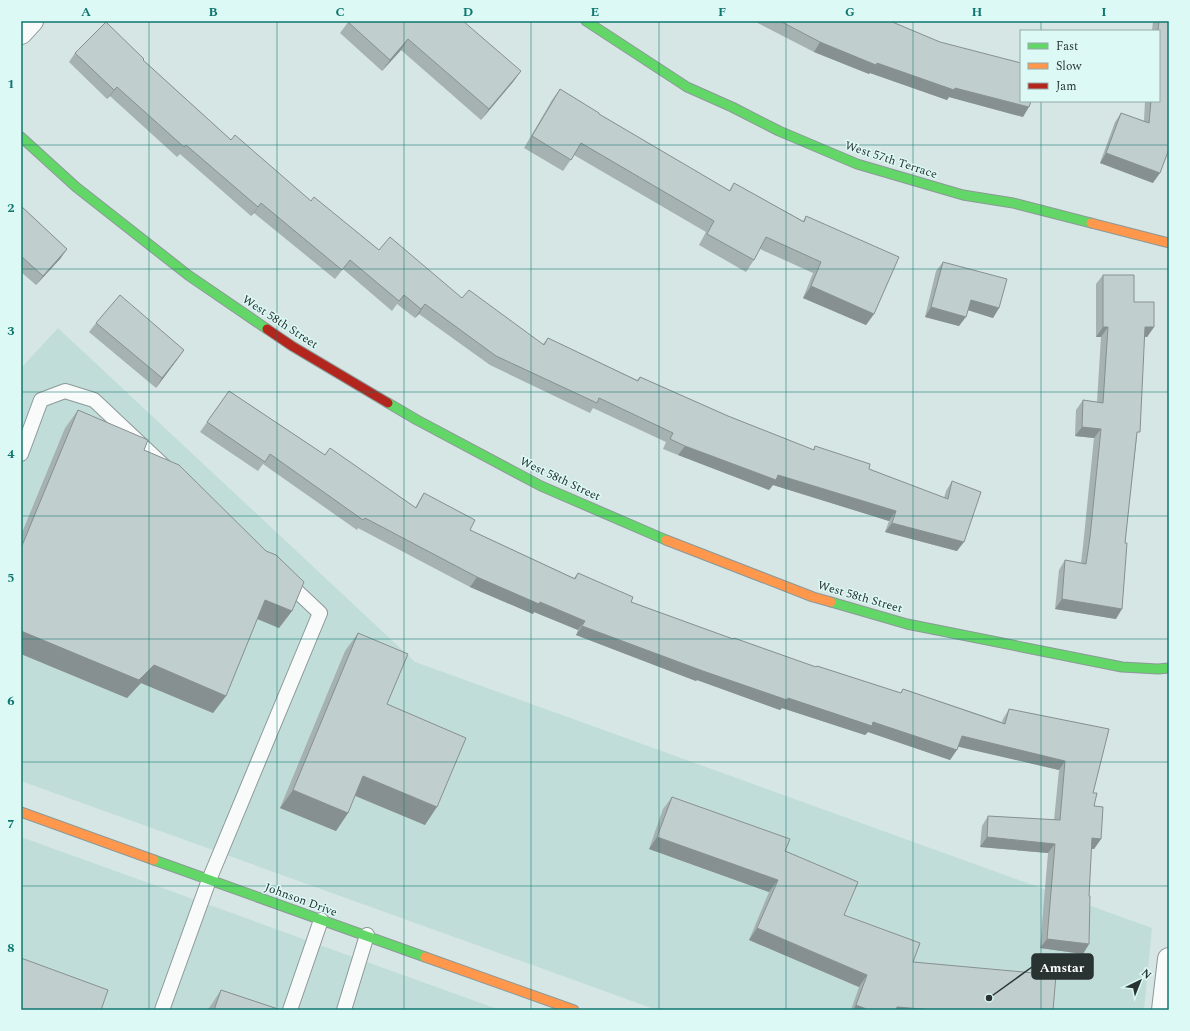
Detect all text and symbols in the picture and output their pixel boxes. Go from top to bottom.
text: A [81,2,91,22]
text: B [208,2,218,22]
text: C [335,2,345,22]
text: D [463,2,473,22]
text: E [591,2,600,22]
text: F [718,2,726,22]
text: G [845,2,855,22]
text: H [972,2,983,22]
text: I [1101,2,1107,22]
legend [1020,30,1160,102]
text: Fast [1056,37,1078,56]
text: Slow [1056,57,1082,76]
text: 1 [7,74,15,94]
text: Jam [1056,77,1077,96]
street label: West 57th Terrace [842,136,940,184]
text: 2 [7,198,15,218]
street label: West 58th Street [238,290,322,354]
text: 3 [7,321,15,341]
text: 4 [7,444,15,464]
street label: West 58th Street [516,452,604,506]
text: 5 [7,568,15,588]
street label: West 58th Street [815,576,905,618]
text: 6 [7,691,15,711]
text: 7 [7,814,15,834]
street label: Johnson Drive [262,878,340,922]
text: 8 [7,938,15,958]
callout: Amstar [1032,954,1093,979]
text: Amstar [1040,958,1085,978]
north arrow [1120,961,1160,1001]
text: N [1137,965,1156,983]

